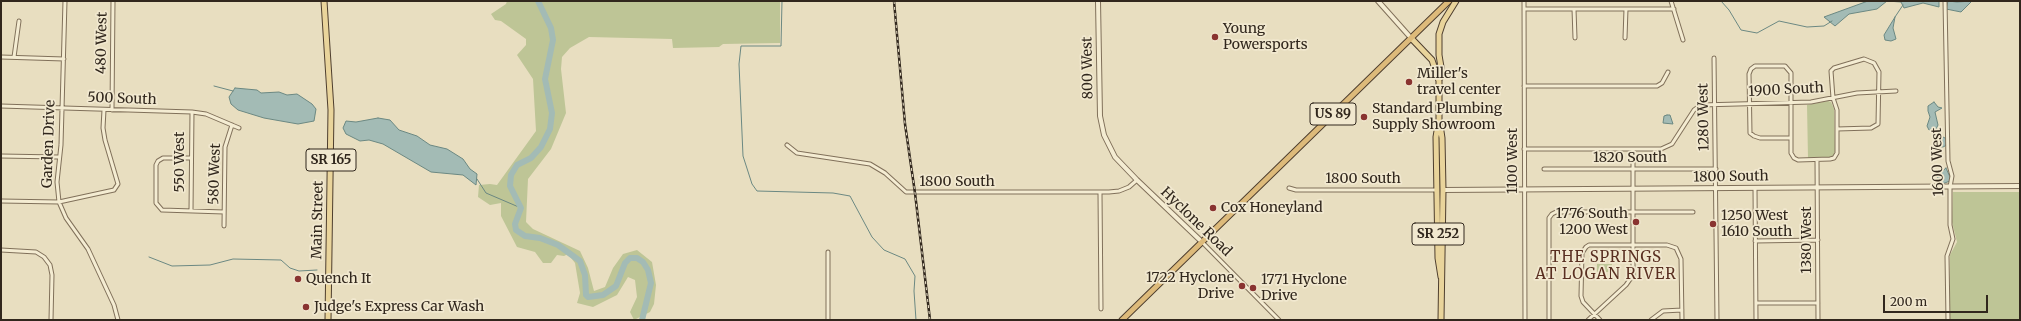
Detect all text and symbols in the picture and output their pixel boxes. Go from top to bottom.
street label: 480 West [93,12,111,74]
place label: Young Powersports [1223,21,1308,54]
marker: Young Powersports [1210,32,1220,42]
street label: 800 West [1079,36,1097,100]
place label: Miller's travel center [1417,66,1501,98]
marker: Miller's travel center [1404,77,1414,87]
street label: 1900 South [1748,80,1824,100]
street label: 1280 West [1695,83,1713,151]
street label: 500 South [87,89,157,109]
street label: Garden Drive [39,100,59,188]
place label: Standard Plumbing Supply Showroom [1372,101,1502,134]
road number: US 89 [1310,103,1356,125]
marker: Standard Plumbing Supply Showroom [1359,112,1369,122]
street label: 1600 West [1928,127,1948,197]
street label: 1100 West [1505,128,1521,194]
street label: 550 West [172,132,188,192]
street label: 580 West [206,143,224,205]
road number: SR 165 [306,149,356,171]
street label: 1820 South [1593,150,1667,166]
street label: 1800 South [1693,168,1769,186]
street label: 1800 South [1325,171,1401,187]
street label: 1800 South [919,174,995,190]
street label: Main Street [309,181,327,259]
street label: Hyclone Road [1157,184,1235,260]
place label: Cox Honeyland [1221,200,1323,216]
marker: Cox Honeyland [1208,203,1218,213]
place label: 1776 South 1200 West [1556,206,1628,238]
street label: 1380 West [1799,206,1815,274]
place label: 1250 West 1610 South [1721,208,1792,240]
marker: 1776 South 1200 West [1631,217,1641,227]
marker: 1250 West 1610 South [1708,219,1718,229]
road number: SR 252 [1412,223,1464,245]
district label: THE SPRINGS AT LOGAN RIVER [1535,249,1677,284]
place label: 1722 Hyclone Drive [1146,270,1234,302]
place label: Quench It [306,271,371,287]
place label: 1771 Hyclone Drive [1261,272,1347,304]
marker: Quench It [293,274,303,284]
marker: 1722 Hyclone Drive [1237,281,1247,291]
marker: 1771 Hyclone Drive [1248,283,1258,293]
scale bar [1885,287,1990,313]
text: 200 m [1890,294,1927,309]
place label: Judge's Express Car Wash [314,299,484,315]
marker: Judge's Express Car Wash [301,302,311,312]

